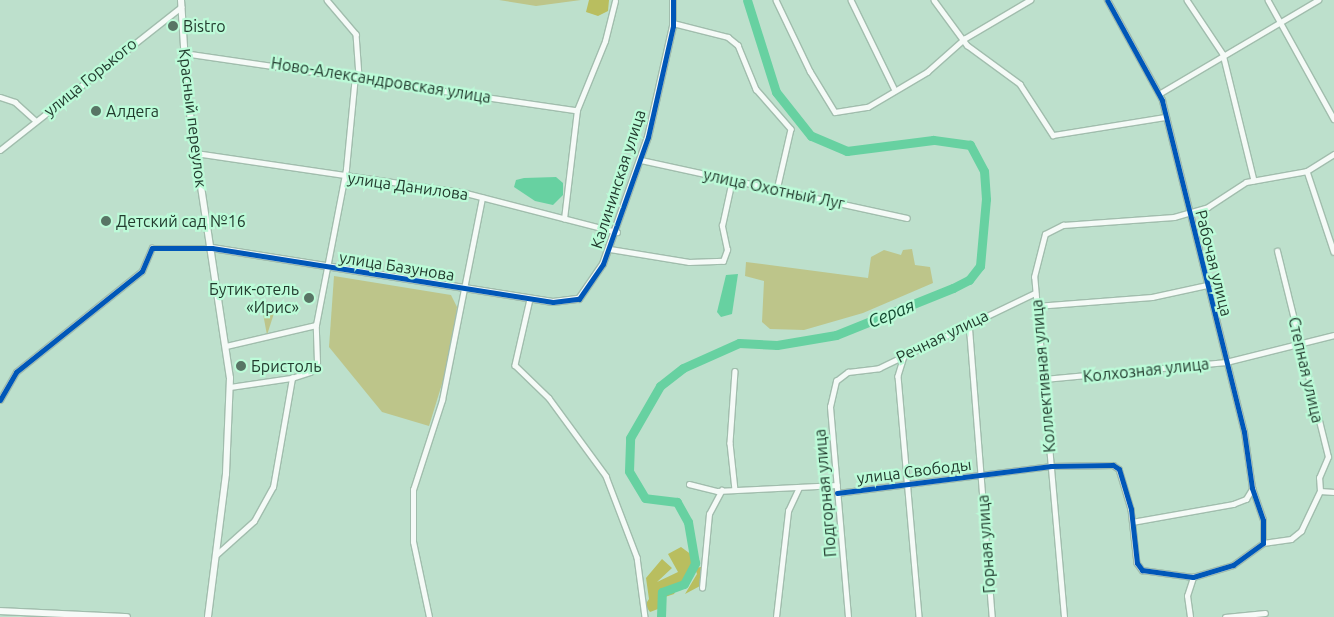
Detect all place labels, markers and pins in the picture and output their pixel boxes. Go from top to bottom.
place label: Bistro [183,16,226,36]
marker: Bistro [167,20,179,32]
place label: Алдега [106,101,159,121]
marker: Алдега [90,105,102,117]
place label: Детский сад №16 [116,211,246,231]
marker: Детский сад №16 [100,215,112,227]
place label: Бутик-отель «Ирис» [209,279,299,317]
marker: Бутик-отель «Ирис» [303,292,315,304]
place label: Бристоль [251,356,321,376]
marker: Бристоль [235,360,247,372]

